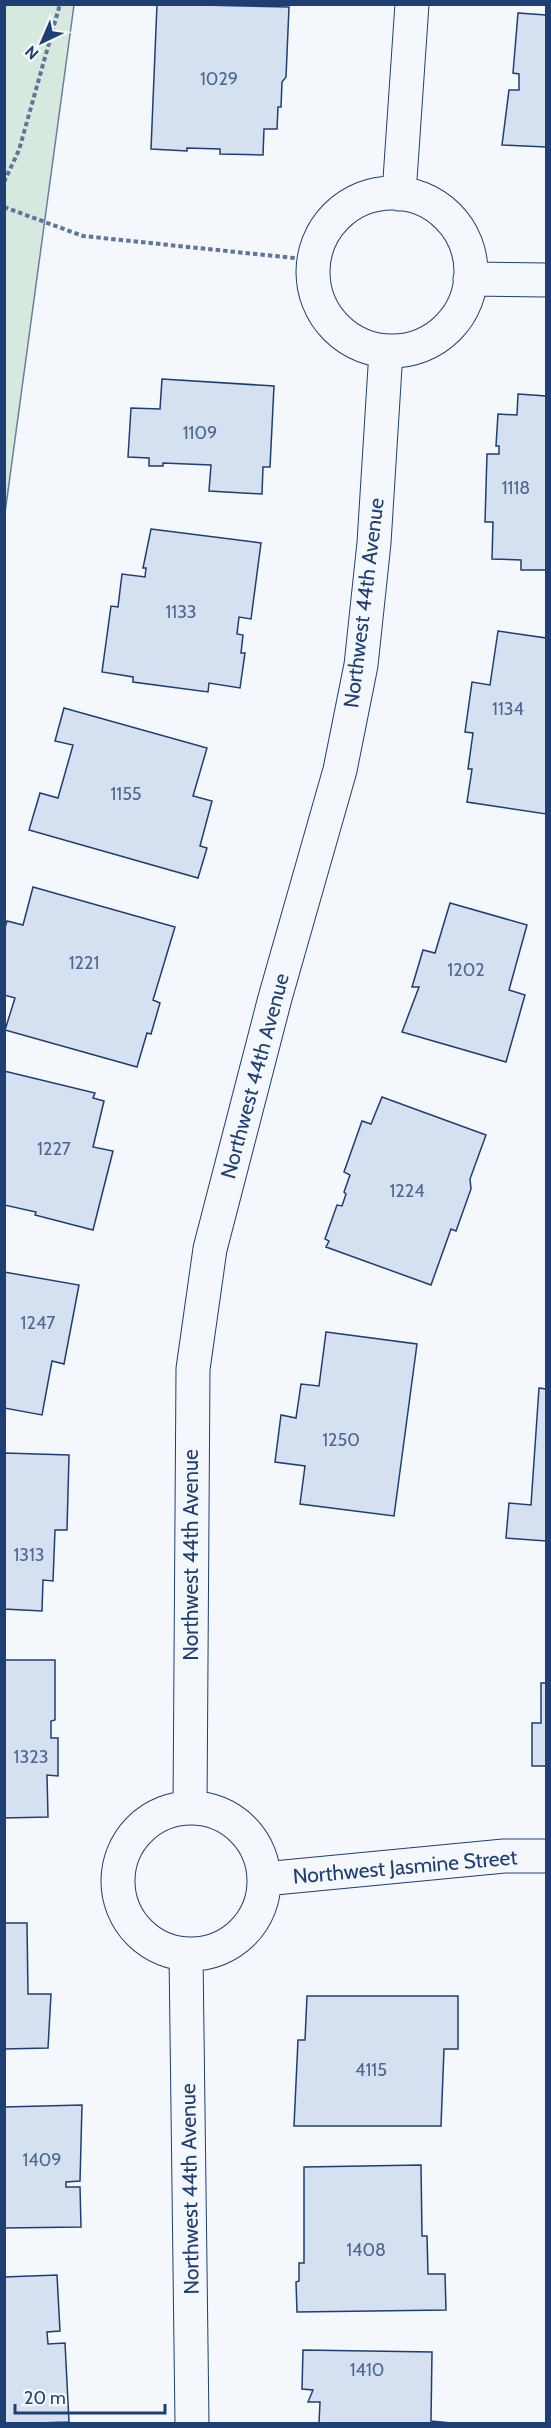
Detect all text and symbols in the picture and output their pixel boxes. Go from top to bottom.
north arrow [12,12,72,72]
text: N [21,42,43,63]
house number: 1029 [200,68,238,90]
house number: 1109 [183,422,217,444]
house number: 1118 [502,477,530,499]
street label: Northwest 44th Avenue [338,496,389,709]
house number: 1133 [165,601,197,623]
house number: 1134 [492,698,524,720]
house number: 1155 [110,783,142,805]
house number: 1221 [69,952,99,974]
house number: 1202 [447,959,485,981]
street label: Northwest 44th Avenue [215,970,294,1181]
house number: 1227 [37,1138,71,1160]
house number: 1224 [389,1180,425,1202]
house number: 1247 [21,1312,55,1334]
house number: 1250 [322,1429,360,1451]
street label: Northwest 44th Avenue [178,1449,203,1661]
house number: 1313 [13,1544,45,1566]
house number: 1323 [14,1746,48,1768]
street label: Northwest Jasmine Street [292,1844,518,1889]
house number: 4115 [355,2059,387,2081]
street label: Northwest 44th Avenue [175,2083,204,2295]
house number: 1409 [22,2149,62,2171]
house number: 1408 [346,2239,386,2261]
house number: 1410 [350,2359,384,2381]
scale bar [15,2377,165,2415]
text: 20 m [24,2387,66,2409]

